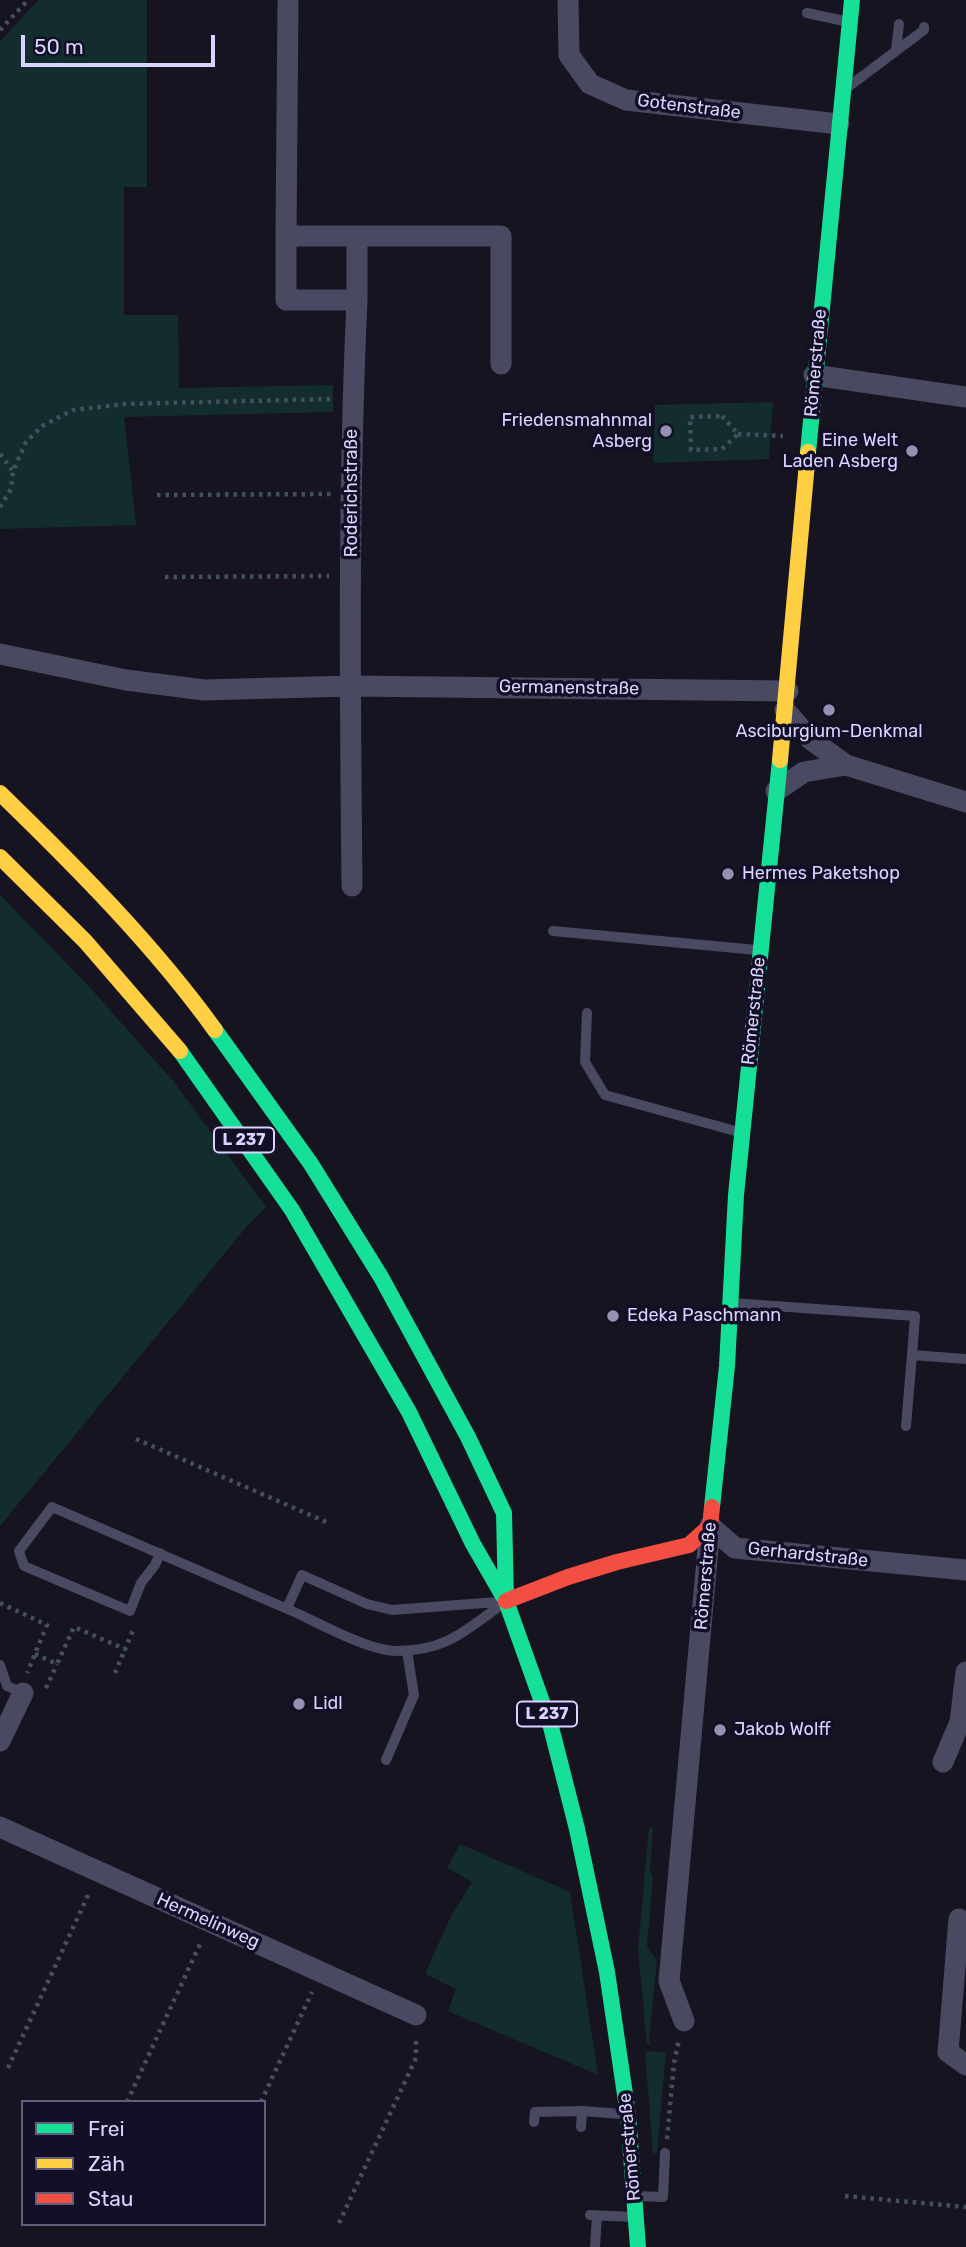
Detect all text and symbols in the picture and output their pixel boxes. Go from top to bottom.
scale bar [24,21,219,65]
text: 50 m [34,34,84,59]
street label: Gotenstraße [636,90,742,124]
street label: Römerstraße [801,308,831,418]
place label: Friedensmahnmal Asberg [501,410,652,452]
marker: Friedensmahnmal Asberg [658,423,674,439]
street label: Roderichstraße [341,429,363,557]
place label: Eine Welt Laden Asberg [782,430,898,472]
marker: Eine Welt Laden Asberg [904,443,920,459]
street label: Germanenstraße [499,676,639,700]
marker: Asciburgium-Denkmal [821,702,837,718]
place label: Asciburgium-Denkmal [735,721,923,743]
place label: Hermes Paketshop [742,863,900,885]
marker: Hermes Paketshop [720,866,736,882]
street label: Römerstraße [738,956,770,1066]
road number: L 237 [214,1128,274,1152]
place label: Edeka Paschmann [627,1305,781,1327]
marker: Edeka Paschmann [605,1308,621,1324]
street label: Römerstraße [691,1521,721,1631]
street label: Gerhardstraße [747,1538,869,1572]
place label: Lidl [313,1693,343,1715]
marker: Lidl [291,1696,307,1712]
road number: L 237 [517,1702,577,1726]
place label: Jakob Wolff [734,1719,831,1741]
marker: Jakob Wolff [712,1722,728,1738]
street label: Hermelinweg [153,1889,263,1953]
street label: Römerstraße [615,2092,645,2202]
legend [21,2100,266,2226]
text: Frei [88,2116,125,2141]
text: Zäh [88,2151,125,2176]
text: Stau [88,2186,134,2211]

